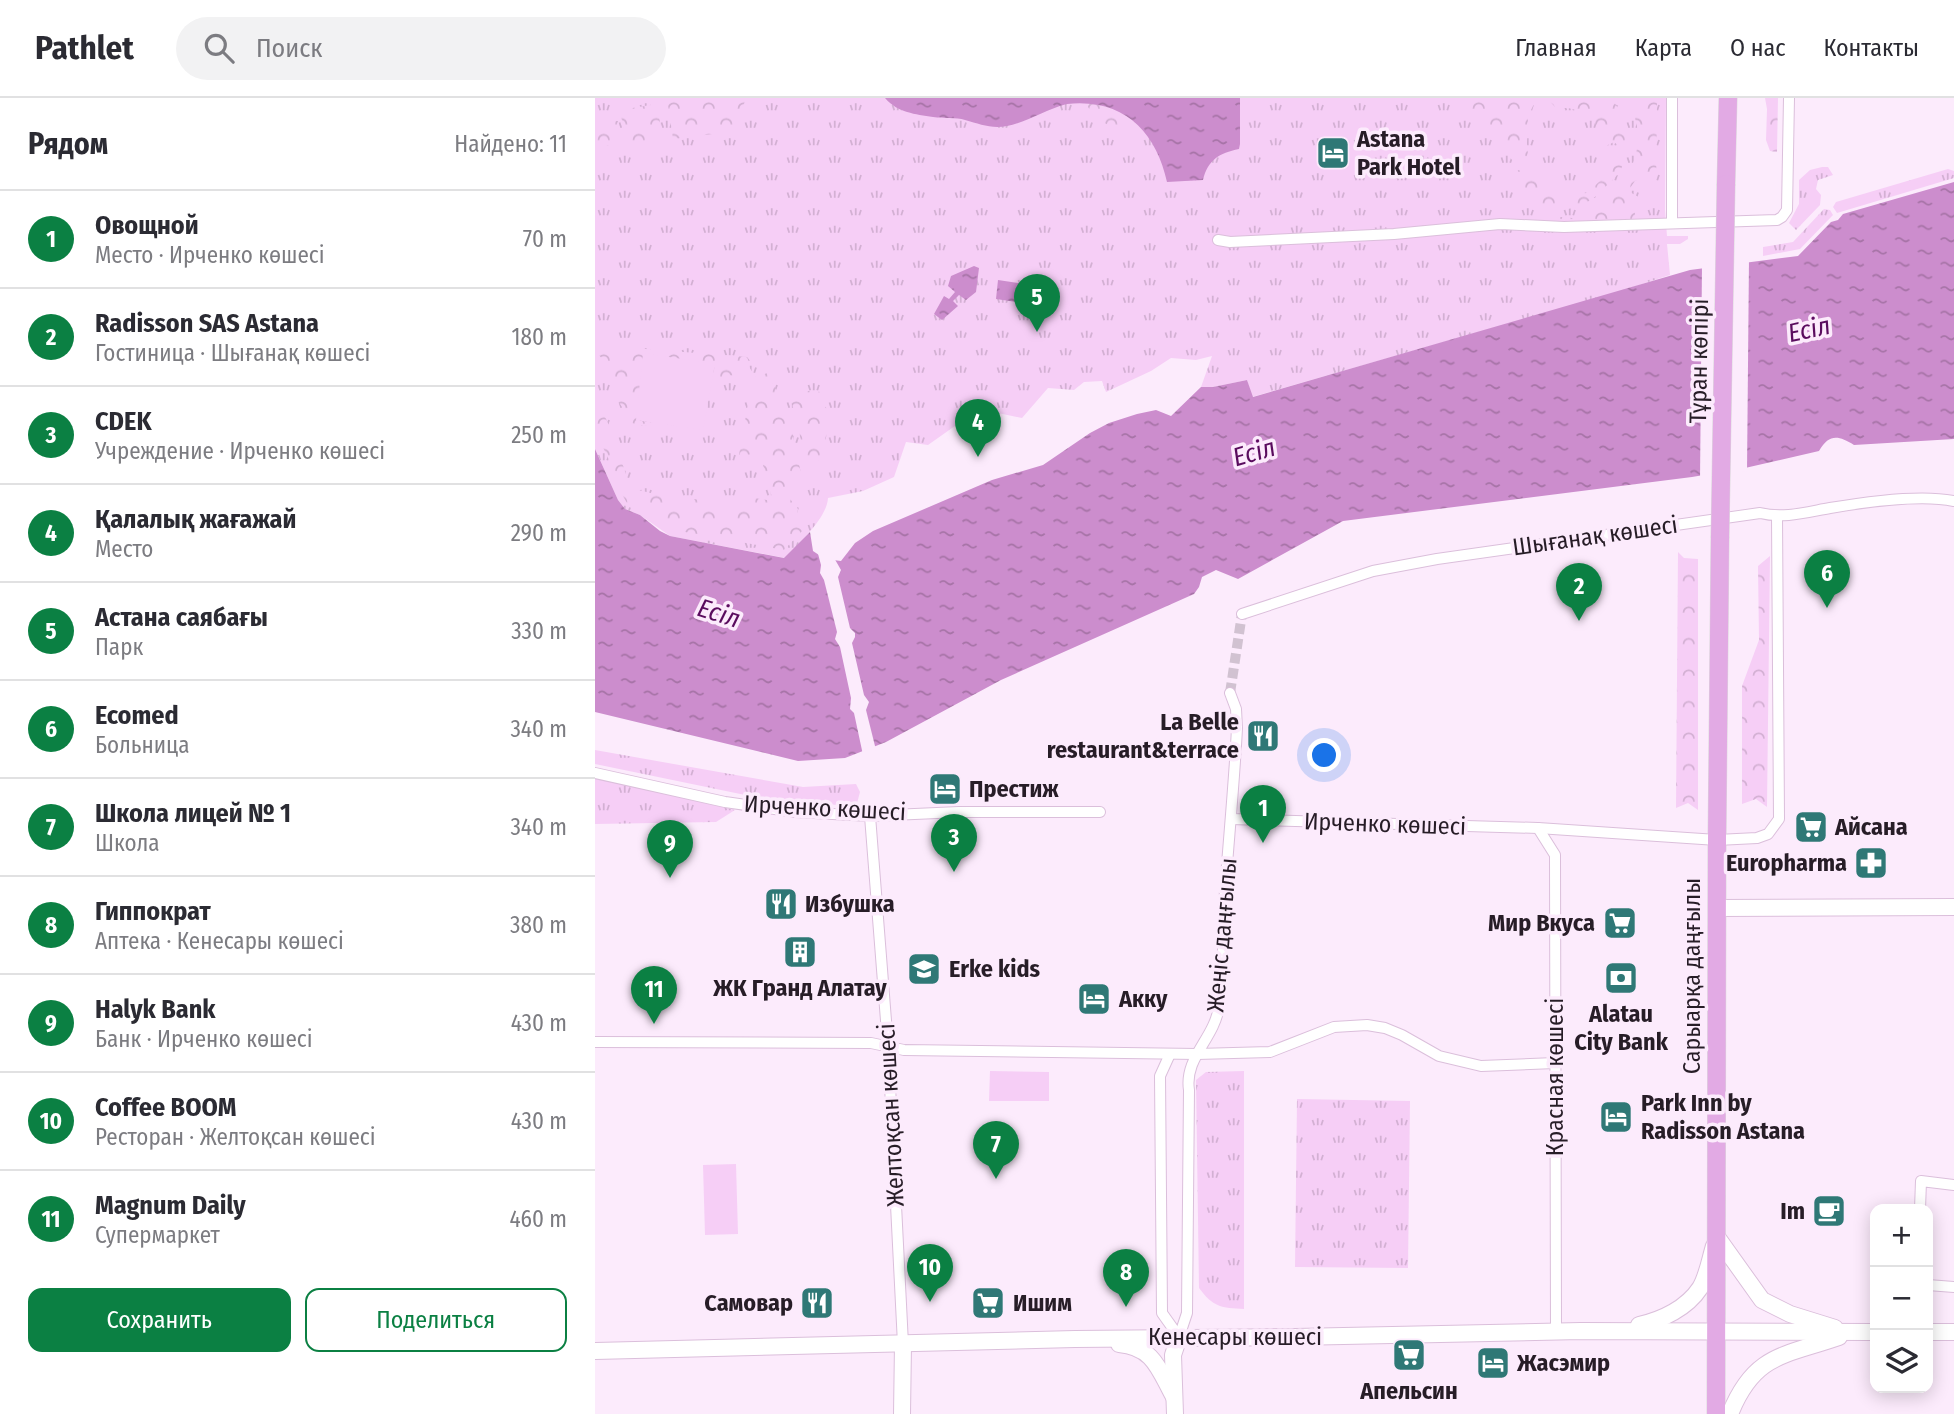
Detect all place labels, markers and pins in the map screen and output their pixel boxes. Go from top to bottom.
place label: Astana Park Hotel [1356,125,1461,181]
hotel icon: Astana Park Hotel [1314,134,1352,172]
pin: 5 [1014,274,1060,332]
pin: 4 [955,399,1001,457]
pin: 6 [1804,550,1850,608]
pin: 2 [1556,563,1602,621]
place label: La Belle restaurant&terrace [1047,708,1239,764]
restaurant icon: La Belle restaurant&terrace [1244,717,1282,755]
hotel icon: Престиж [926,770,964,808]
place label: Престиж [969,775,1059,803]
pin: 1 [1240,785,1286,843]
supermarket icon: Айсана [1792,808,1830,846]
place label: Айсана [1834,813,1908,841]
pin: 3 [931,814,977,872]
pin: 9 [647,820,693,878]
pharmacy icon: Europharma [1852,844,1890,882]
place label: Europharma [1726,849,1847,877]
restaurant icon: Избушка [762,885,800,923]
place label: Избушка [805,890,895,918]
supermarket icon: Мир Вкуса [1601,904,1639,942]
place label: Мир Вкуса [1488,909,1595,937]
building icon: ЖК Гранд Алатау [781,933,819,971]
school or university icon: Erke kids [905,950,943,988]
place label: Erke kids [949,955,1040,983]
bank icon: Alatau City Bank [1602,959,1640,997]
pin: 11 [631,966,677,1024]
place label: ЖК Гранд Алатау [712,974,887,1002]
hotel icon: Акку [1075,980,1113,1018]
place label: Акку [1118,985,1168,1013]
place label: Alatau City Bank [1574,1000,1669,1056]
place label: Park Inn by Radisson Astana [1641,1089,1805,1145]
hotel icon: Park Inn by Radisson Astana [1597,1098,1635,1136]
pin: 7 [973,1121,1019,1179]
cafe icon: Im [1810,1192,1848,1230]
place label: Im [1780,1197,1805,1225]
pin: 10 [907,1244,953,1302]
pin: 8 [1103,1249,1149,1307]
restaurant icon: Самовар [798,1284,836,1322]
supermarket icon: Ишим [969,1284,1007,1322]
place label: Самовар [704,1289,793,1317]
place label: Ишим [1013,1289,1072,1317]
supermarket icon: Апельсин [1390,1336,1428,1374]
hotel icon: Жасэмир [1474,1344,1512,1382]
place label: Жасэмир [1516,1349,1610,1377]
place label: Апельсин [1359,1377,1458,1405]

